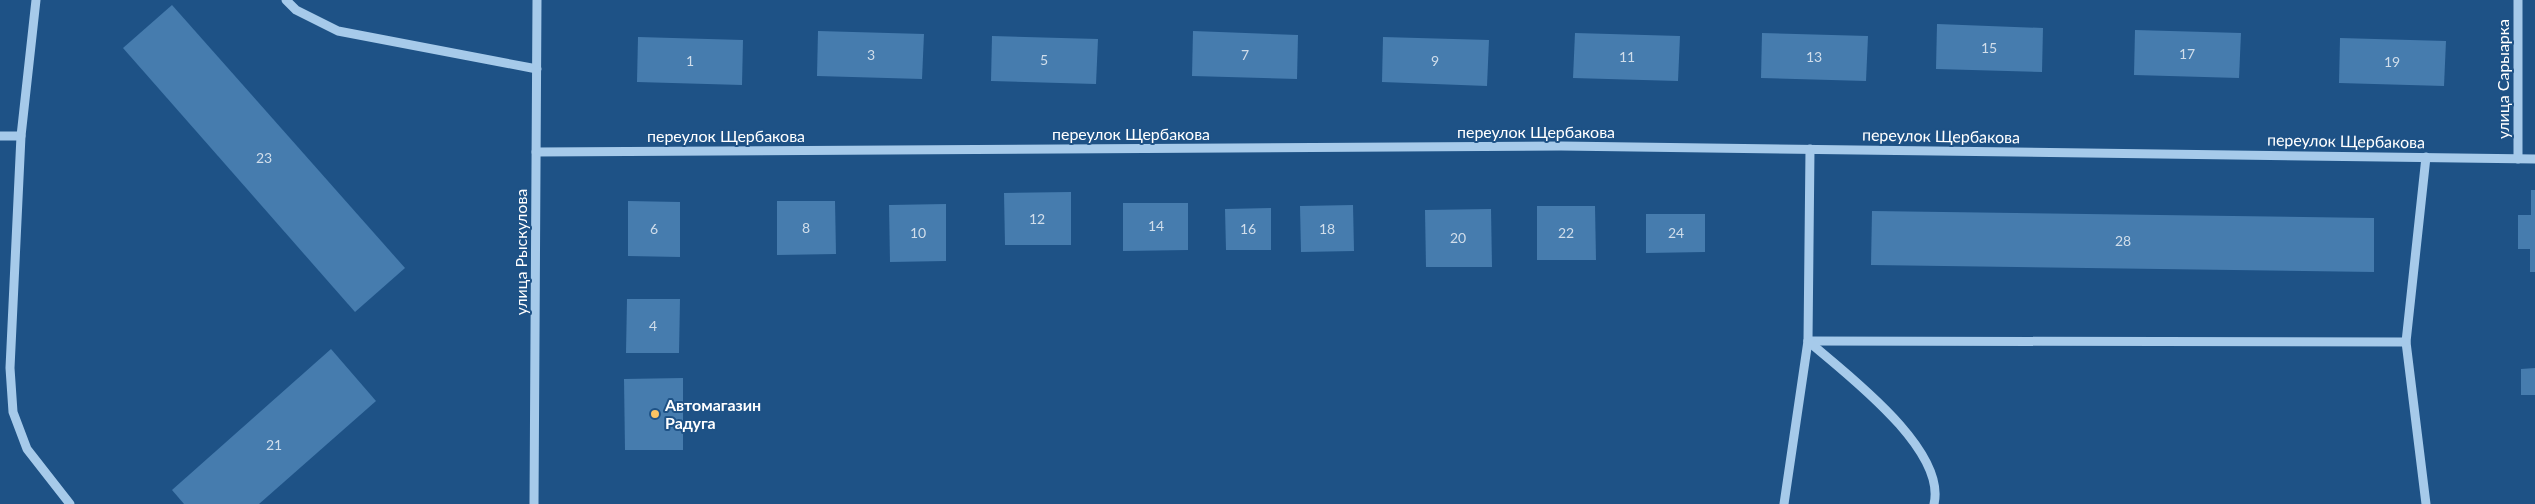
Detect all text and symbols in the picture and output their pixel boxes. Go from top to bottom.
street label: улица Сарыарка [2493,19,2512,139]
house number: 15 [1981,39,1997,56]
house number: 17 [2179,45,2195,62]
house number: 3 [867,46,875,63]
house number: 7 [1241,46,1249,63]
house number: 11 [1619,48,1635,65]
house number: 13 [1806,48,1822,65]
house number: 5 [1040,51,1048,68]
house number: 1 [686,52,694,69]
house number: 9 [1431,52,1439,69]
house number: 19 [2384,53,2400,70]
street label: переулок Щербакова [1457,122,1615,141]
street label: переулок Щербакова [1052,124,1210,143]
street label: переулок Щербакова [1862,125,2020,146]
street label: переулок Щербакова [647,126,805,145]
street label: переулок Щербакова [2267,130,2425,151]
house number: 23 [256,149,272,166]
street label: улица Рыскулова [511,189,530,315]
house number: 12 [1029,210,1045,227]
house number: 14 [1148,217,1164,234]
house number: 8 [802,219,810,236]
house number: 6 [650,220,658,237]
house number: 16 [1240,220,1256,237]
house number: 18 [1319,220,1335,237]
house number: 10 [910,224,926,241]
house number: 22 [1558,224,1574,241]
house number: 24 [1668,224,1684,241]
house number: 20 [1450,229,1466,246]
house number: 28 [2115,232,2131,249]
house number: 4 [649,317,657,334]
place label: Автомагазин Радуга [664,395,761,432]
marker: Автомагазин Радуга [649,408,661,420]
house number: 21 [266,436,282,453]

